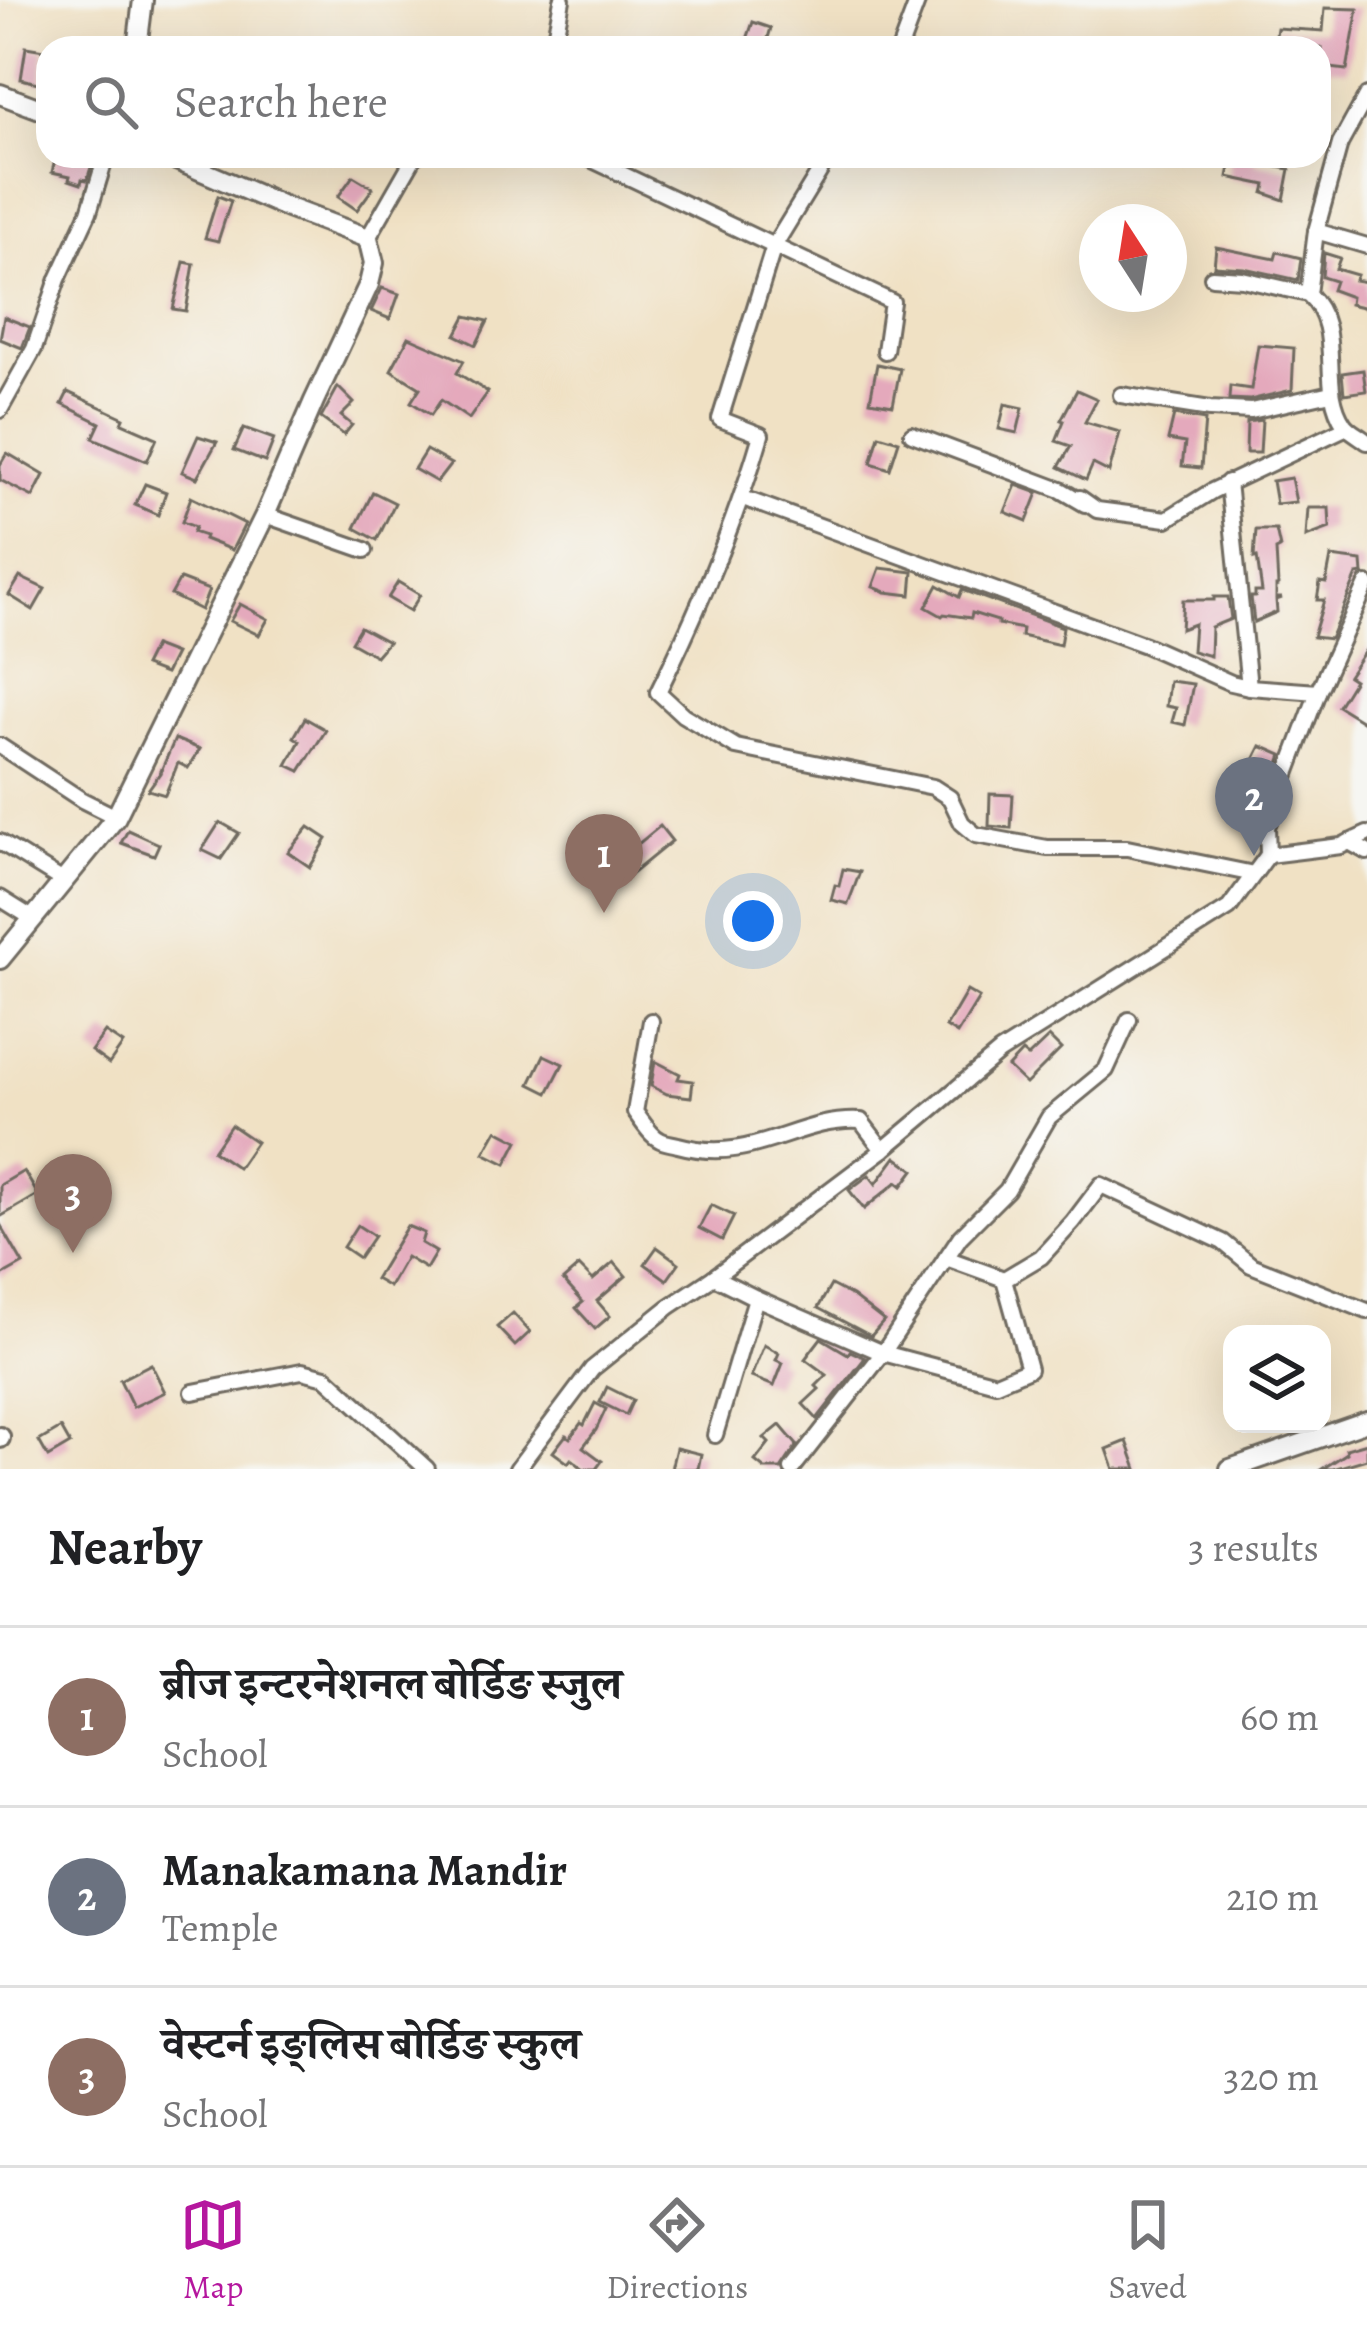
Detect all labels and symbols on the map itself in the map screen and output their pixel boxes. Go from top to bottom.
north arrow [1079,204,1187,312]
pin: 2 [1215,757,1293,856]
pin: 1 [565,814,643,913]
your location [723,891,783,951]
pin: 3 [34,1154,112,1253]

